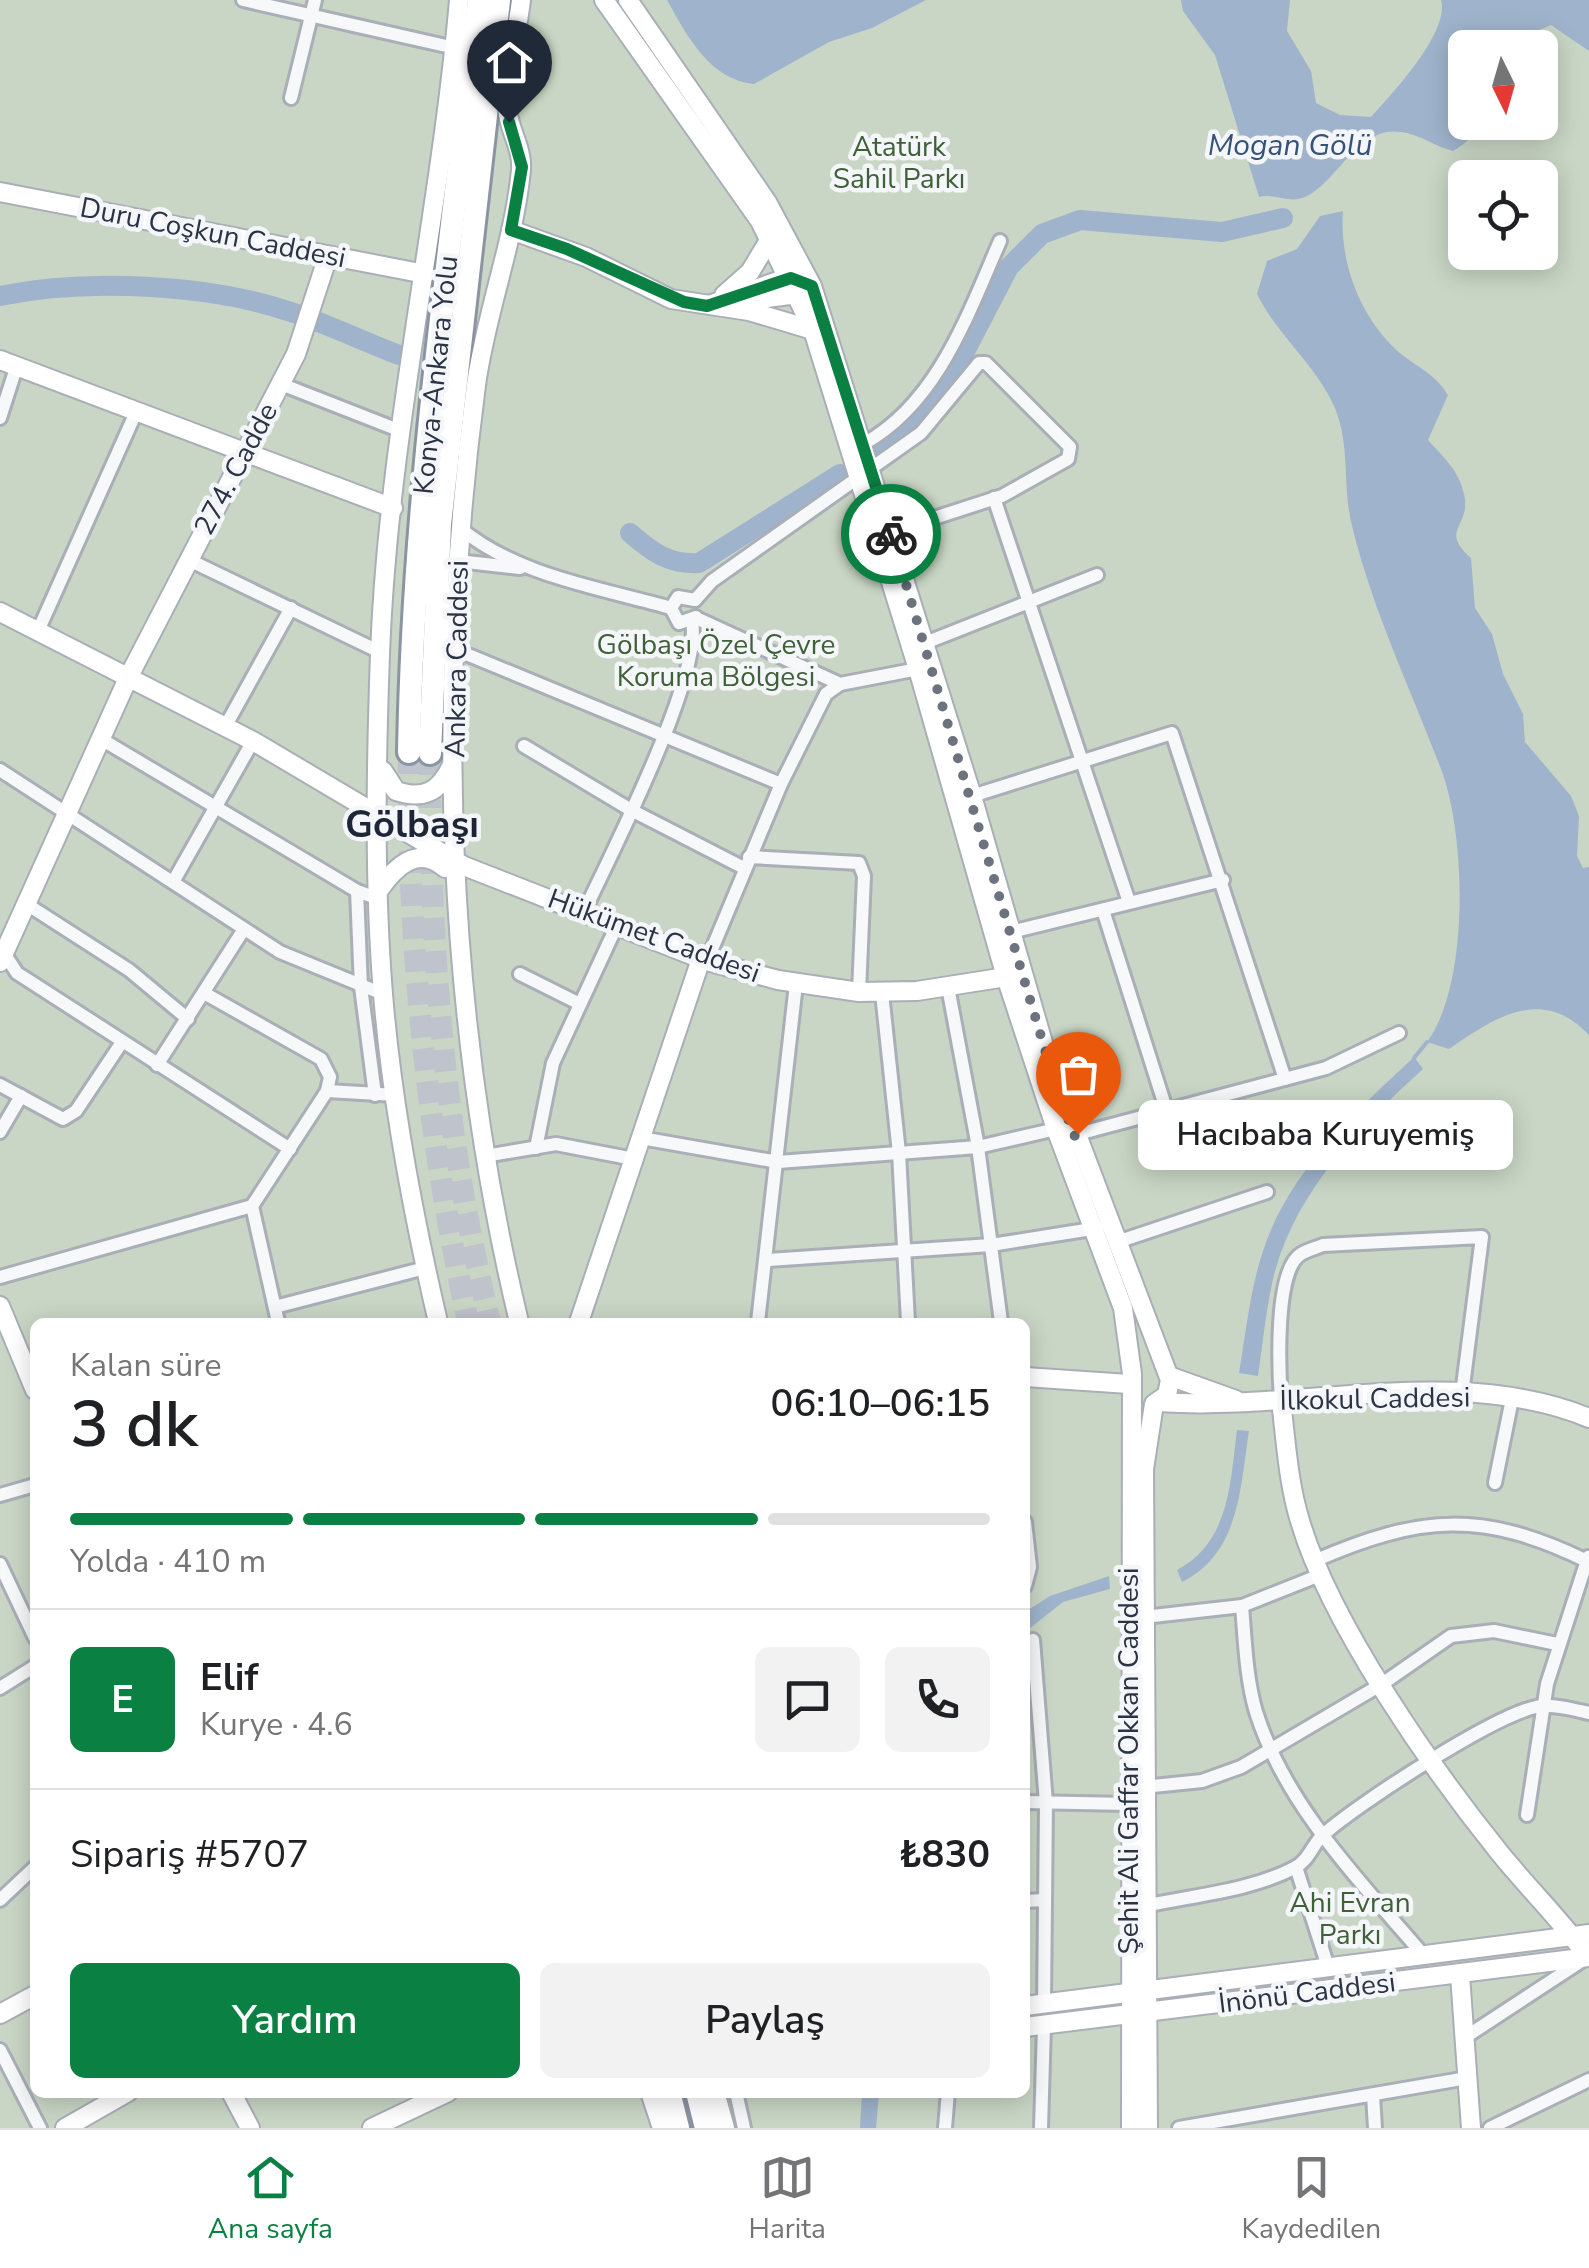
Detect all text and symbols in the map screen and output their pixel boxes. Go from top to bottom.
pin [467,20,552,123]
north arrow [1448,30,1558,140]
map controls [1448,30,1558,270]
icon: home [482,35,537,90]
water label: Mogan Gölü [1208,125,1372,166]
park label: Atatürk Sahil Parkı [833,128,965,198]
button: locate [1448,160,1558,270]
street label: Duru Coşkun Caddesi [77,189,349,277]
street label: Konya-Ankara Yolu [405,254,467,496]
street label: 274. Cadde [185,396,287,542]
courier [841,484,941,584]
icon: bike [864,507,919,562]
street label: Ankara Caddesi [436,560,478,758]
park label: Gölbaşı Özel Çevre Koruma Bölgesi [597,626,835,696]
district label: Gölbaşı [345,799,479,850]
street label: Hükümet Caddesi [543,880,765,992]
pin [1036,1032,1121,1135]
icon: bag [1051,1047,1106,1102]
callout: Hacıbaba Kuruyemiş [1138,1099,1513,1169]
text: Hacıbaba Kuruyemiş [1176,1113,1475,1156]
text: Kalan süre [70,1344,221,1387]
text: 06:10–06:15 [771,1378,990,1429]
street label: İlkokul Caddesi [1279,1378,1471,1420]
text: 3 dk [70,1380,198,1469]
text: Yolda · 410 m [70,1540,266,1583]
street label: Şehit Ali Gaffar Okkan Caddesi [1110,1567,1148,1955]
button: chat [755,1647,860,1752]
button: phone [885,1647,990,1752]
text: Elif [200,1652,258,1703]
text: E [111,1674,134,1725]
text: Kurye · 4.6 [200,1703,353,1746]
text: Sipariş #5707 [70,1829,309,1880]
text: ₺830 [899,1829,990,1880]
park label: Ahi Evran Parkı [1289,1884,1411,1954]
button: Yardım [70,1963,520,2078]
button: Paylaş [540,1963,990,2078]
street label: İnönü Caddesi [1216,1963,1398,2023]
tab: Ana sayfa [208,2150,333,2248]
tab: Harita [749,2150,826,2248]
tab: Kaydedilen [1242,2150,1381,2248]

